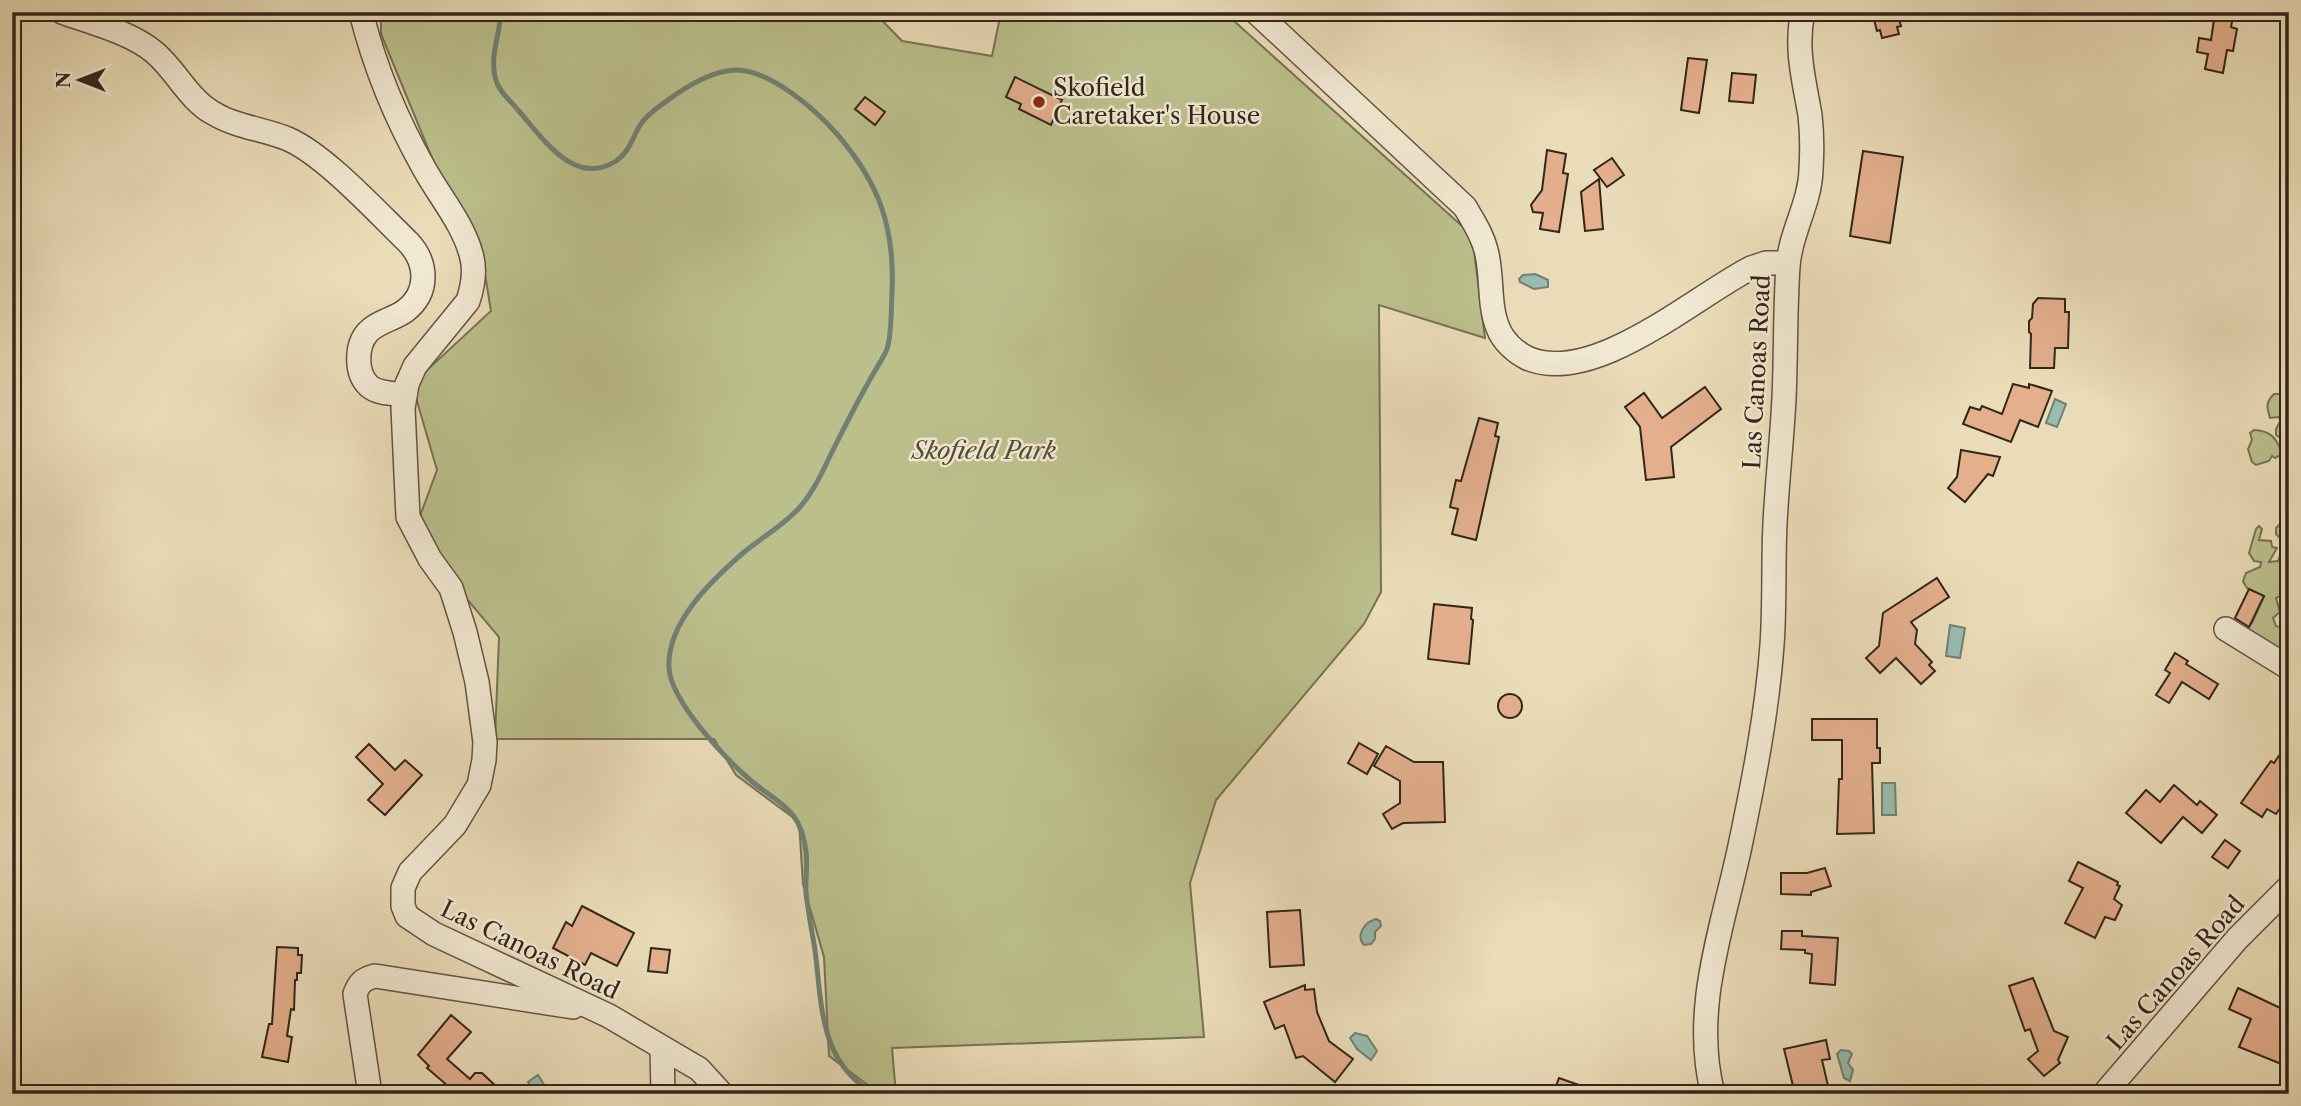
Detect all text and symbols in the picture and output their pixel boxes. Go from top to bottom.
north arrow [46,46,116,116]
text: N [52,72,75,88]
place label: Skofield Caretaker's House [1053,73,1260,130]
marker: Skofield Caretaker's House [1031,94,1047,110]
street label: Las Canoas Road [1737,273,1776,470]
park label: Skofield Park [910,436,1056,465]
street label: Las Canoas Road [2101,889,2251,1056]
street label: Las Canoas Road [436,894,625,1005]

